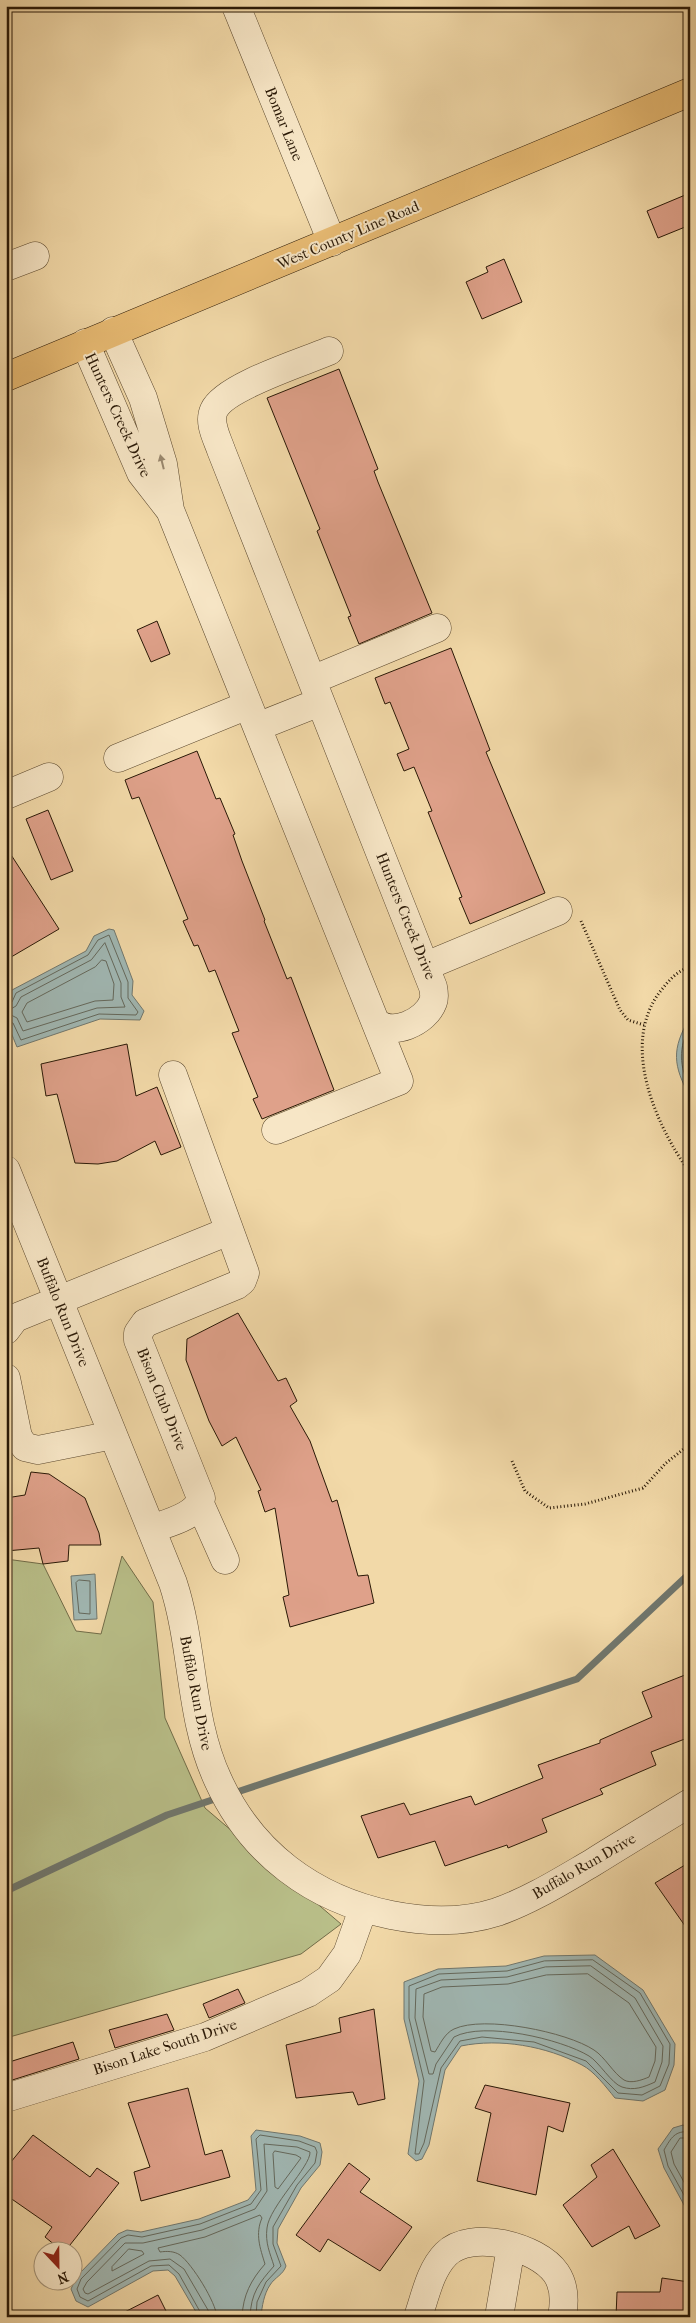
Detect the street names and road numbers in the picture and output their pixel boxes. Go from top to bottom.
street label: Bomar Lane [261,84,307,164]
street label: West County Line Road [273,197,423,273]
street label: Hunters Creek Drive [81,350,155,481]
street label: Hunters Creek Drive [372,850,440,983]
street label: Buffalo Run Drive [33,1255,93,1370]
street label: Bison Club Drive [133,1345,191,1454]
street label: Buffalo Run Drive [176,1634,216,1752]
street label: Buffalo Run Drive [529,1829,639,1903]
street label: Bison Lake South Drive [91,2015,240,2079]

